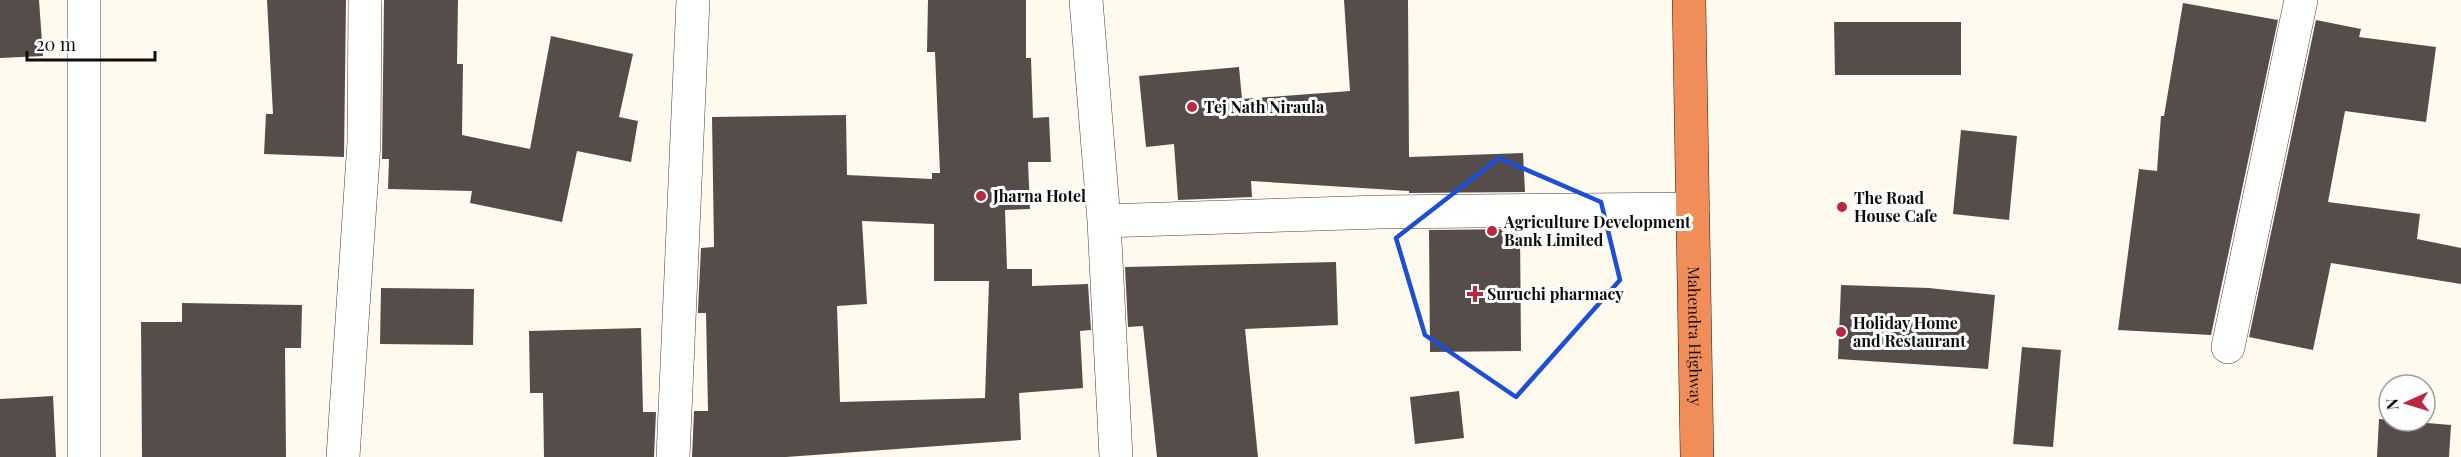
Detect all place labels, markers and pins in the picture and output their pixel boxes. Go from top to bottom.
place label: Tej Nath Niraula [1204,96,1325,117]
marker: Tej Nath Niraula [1185,100,1199,114]
place label: Jharna Hotel [992,185,1086,206]
place label: The Road House Cafe [1854,187,1937,226]
marker: Jharna Hotel [974,189,988,203]
marker: The Road House Cafe [1835,200,1849,214]
place label: Agriculture Development Bank Limited [1503,211,1691,250]
marker: Agriculture Development Bank Limited [1485,224,1499,238]
place label: Suruchi pharmacy [1487,283,1624,304]
marker: Suruchi pharmacy [1468,287,1482,301]
place label: Holiday Home and Restaurant [1853,312,1966,351]
marker: Holiday Home and Restaurant [1834,325,1848,339]

